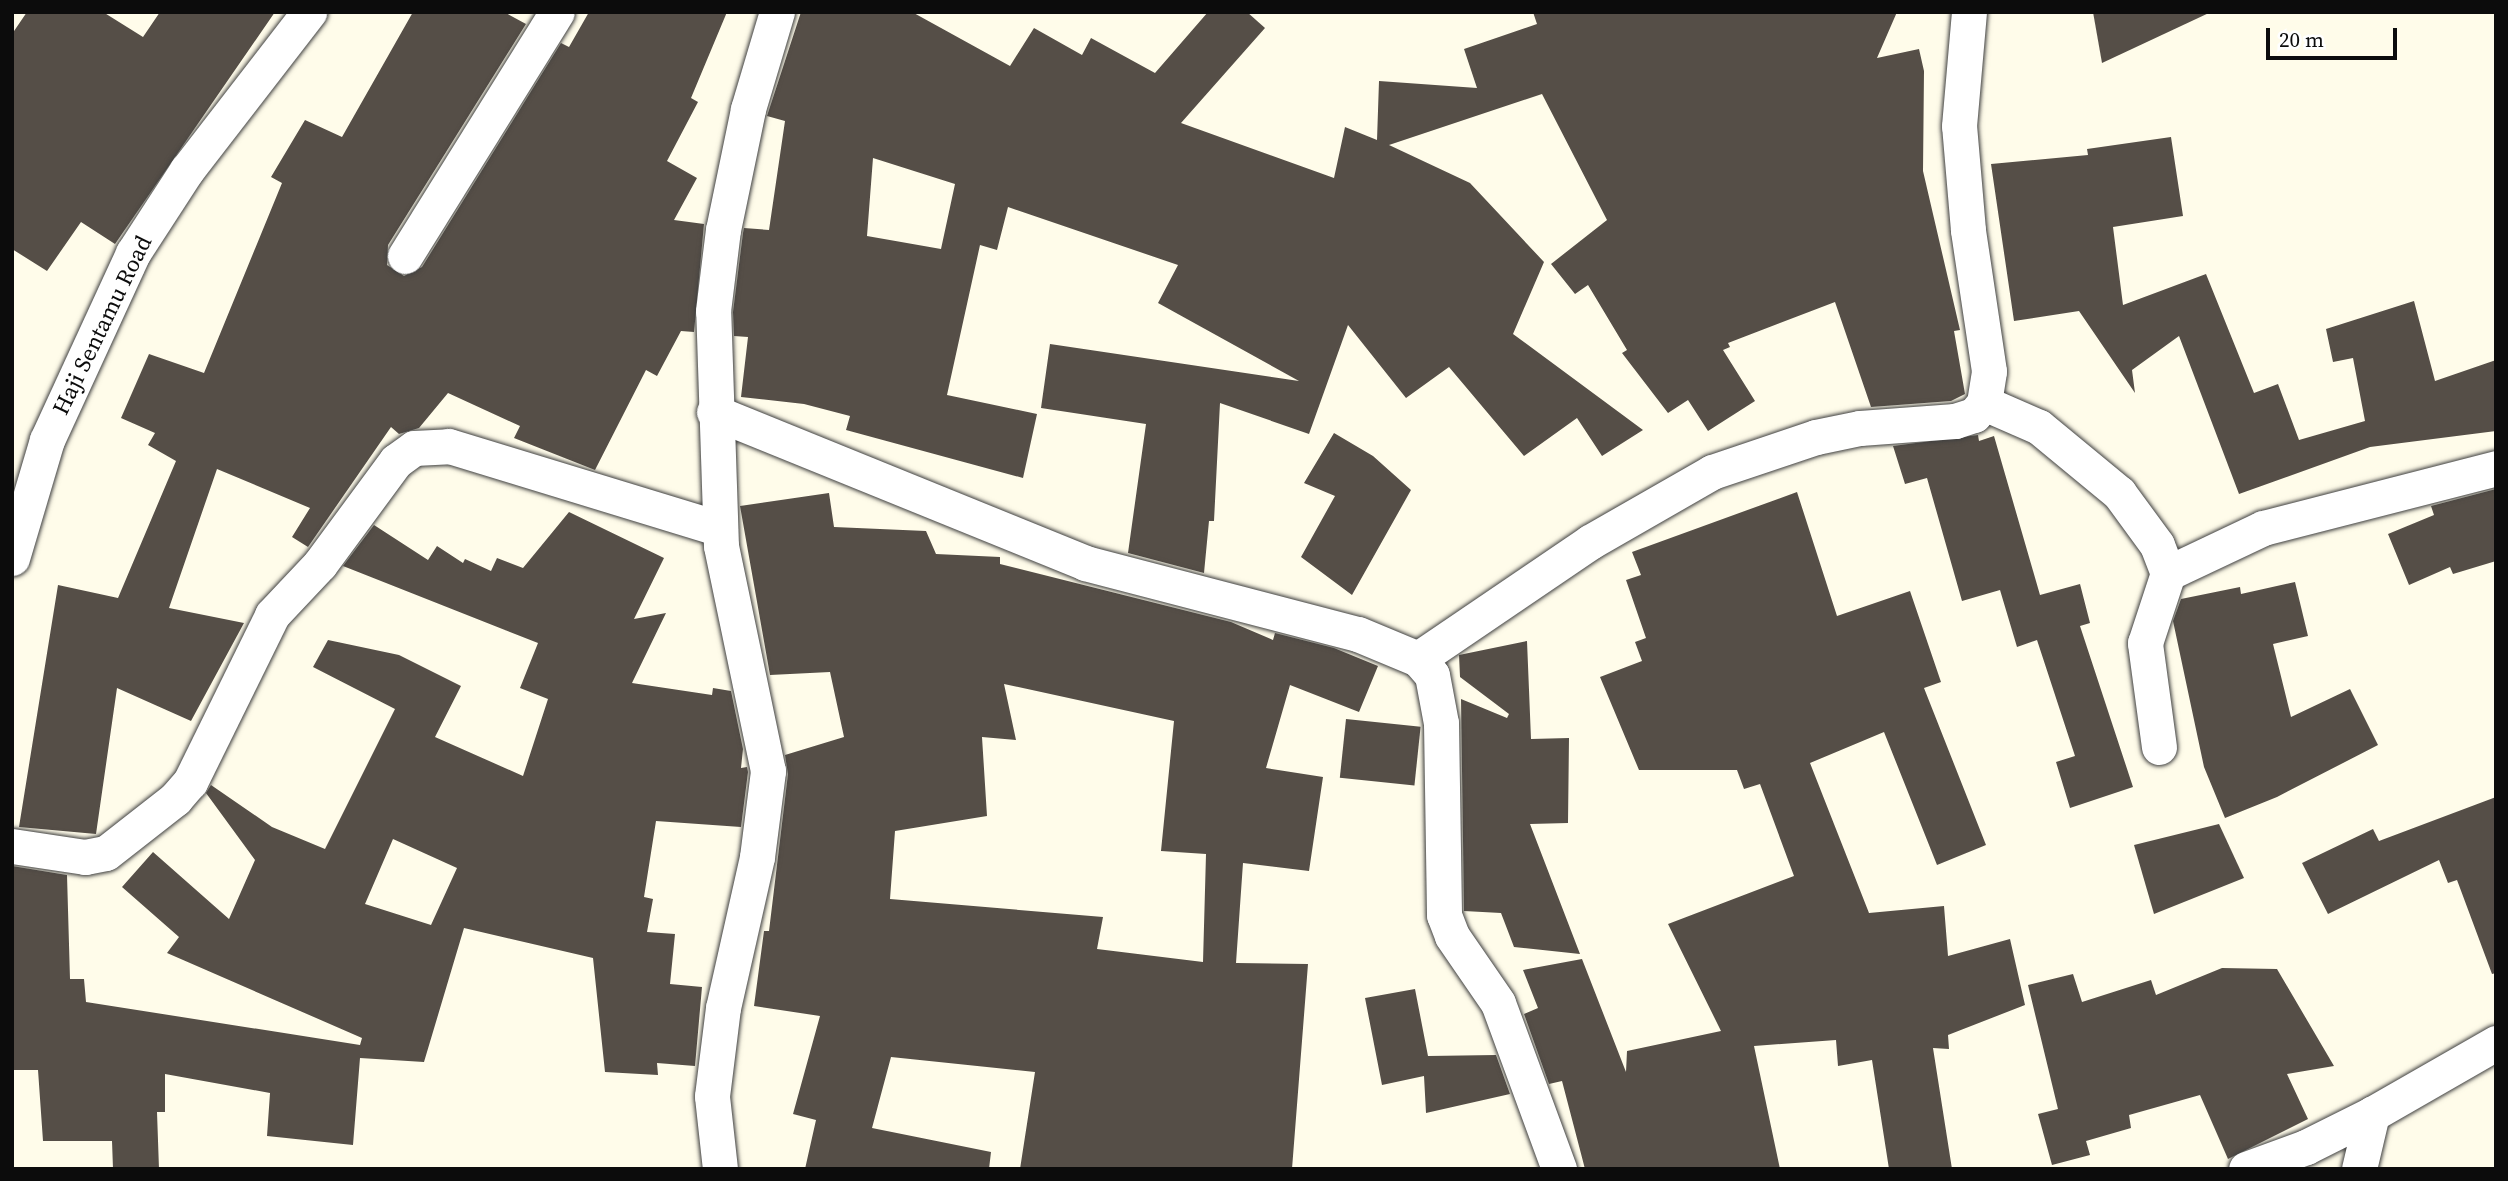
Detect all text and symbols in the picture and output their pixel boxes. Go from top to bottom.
scale bar [2270,14,2401,58]
text: 20 m [2279,25,2324,54]
street label: Haji Sentamu Road [47,231,157,419]

